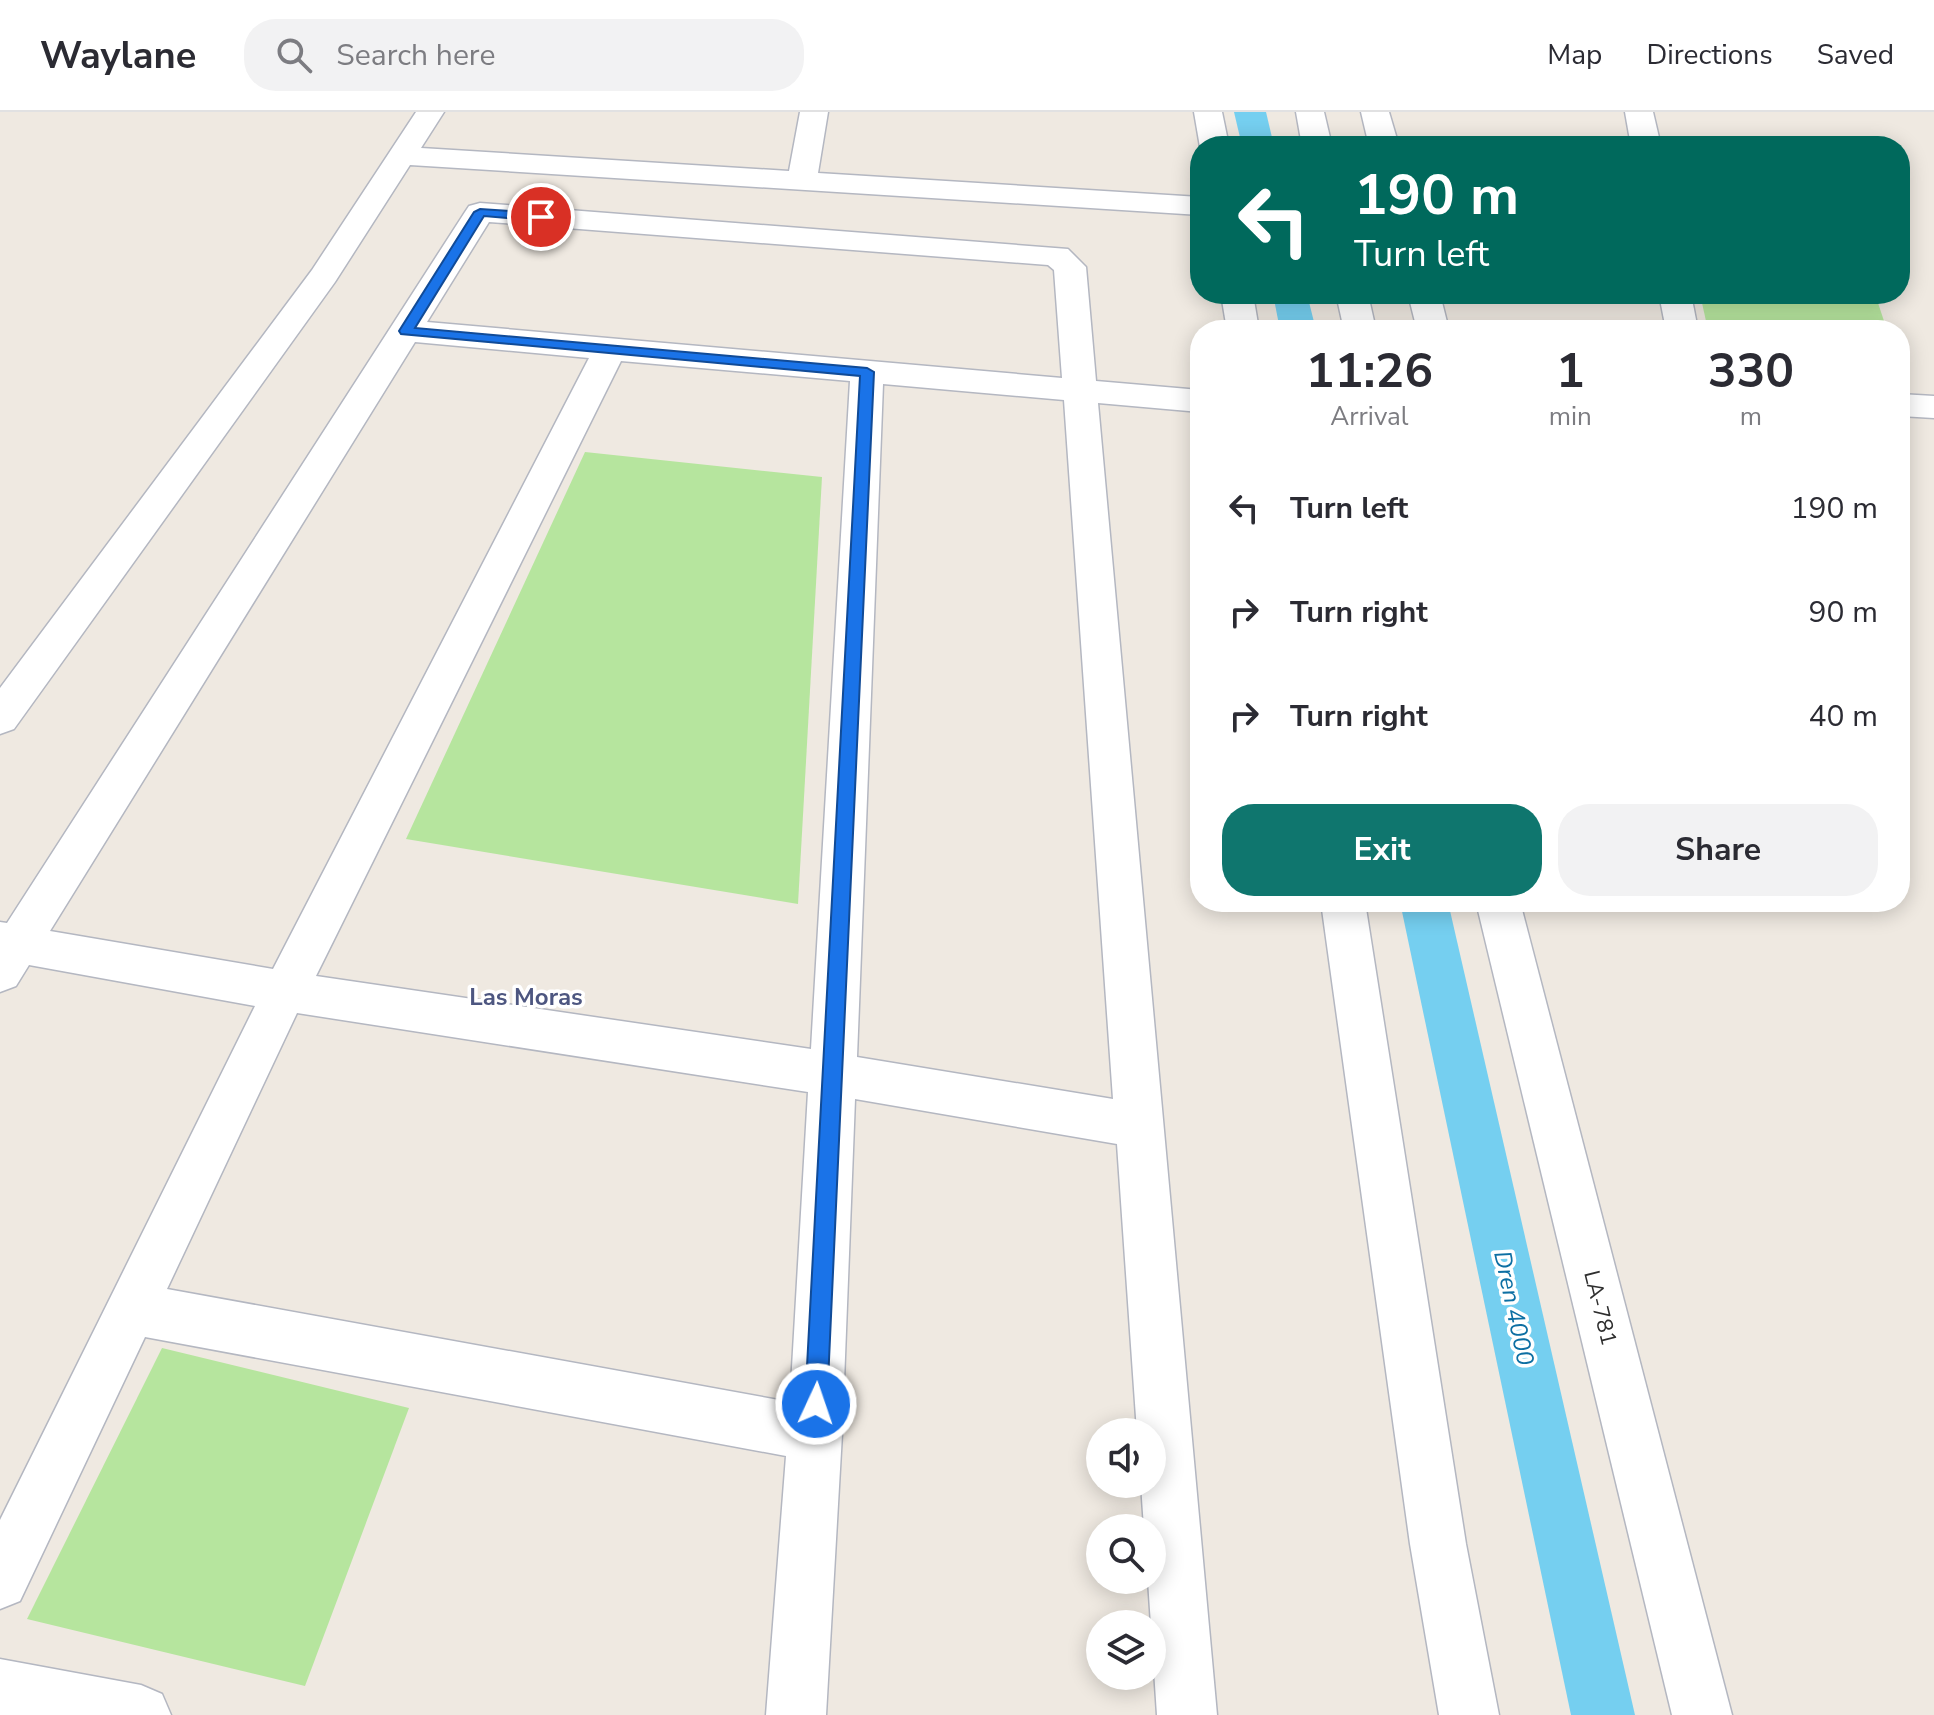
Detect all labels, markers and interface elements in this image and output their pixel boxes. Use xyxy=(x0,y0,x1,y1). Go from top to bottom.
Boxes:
search box xyxy=(244,19,804,91)
text: Waylane xyxy=(40,30,196,81)
icon: search xyxy=(272,33,316,77)
text: Search here xyxy=(336,35,495,76)
text: Map xyxy=(1547,36,1602,74)
text: Directions xyxy=(1646,36,1773,74)
text: Saved xyxy=(1817,36,1894,74)
text: 190 m xyxy=(1354,157,1519,234)
icon: left xyxy=(1222,168,1326,272)
pin xyxy=(507,183,575,251)
icon: arrive xyxy=(519,195,563,239)
text: Turn left xyxy=(1354,230,1489,279)
text: 11:26 xyxy=(1306,338,1433,404)
text: 1 xyxy=(1556,338,1585,404)
text: 330 xyxy=(1708,338,1794,404)
text: Arrival xyxy=(1330,399,1409,434)
text: min xyxy=(1549,399,1592,434)
text: m xyxy=(1740,399,1762,434)
icon: left xyxy=(1222,486,1266,530)
text: Turn left xyxy=(1290,488,1408,529)
text: 190 m xyxy=(1791,488,1878,529)
icon: right xyxy=(1222,590,1266,634)
text: Turn right xyxy=(1290,592,1428,633)
text: 90 m xyxy=(1809,592,1878,633)
icon: right xyxy=(1222,694,1266,738)
text: Turn right xyxy=(1290,696,1428,737)
text: 40 m xyxy=(1809,696,1878,737)
button: Exit xyxy=(1222,804,1542,896)
button: Share xyxy=(1558,804,1878,896)
district label: Las Moras xyxy=(469,981,583,1013)
water label: Dren 4000 xyxy=(1486,1248,1542,1368)
street label: LA-781 xyxy=(1576,1267,1624,1349)
position arrow xyxy=(774,1362,858,1446)
map controls xyxy=(1086,1418,1166,1690)
button: sound xyxy=(1086,1418,1166,1498)
button: search xyxy=(1086,1514,1166,1594)
button: layers xyxy=(1086,1610,1166,1690)

